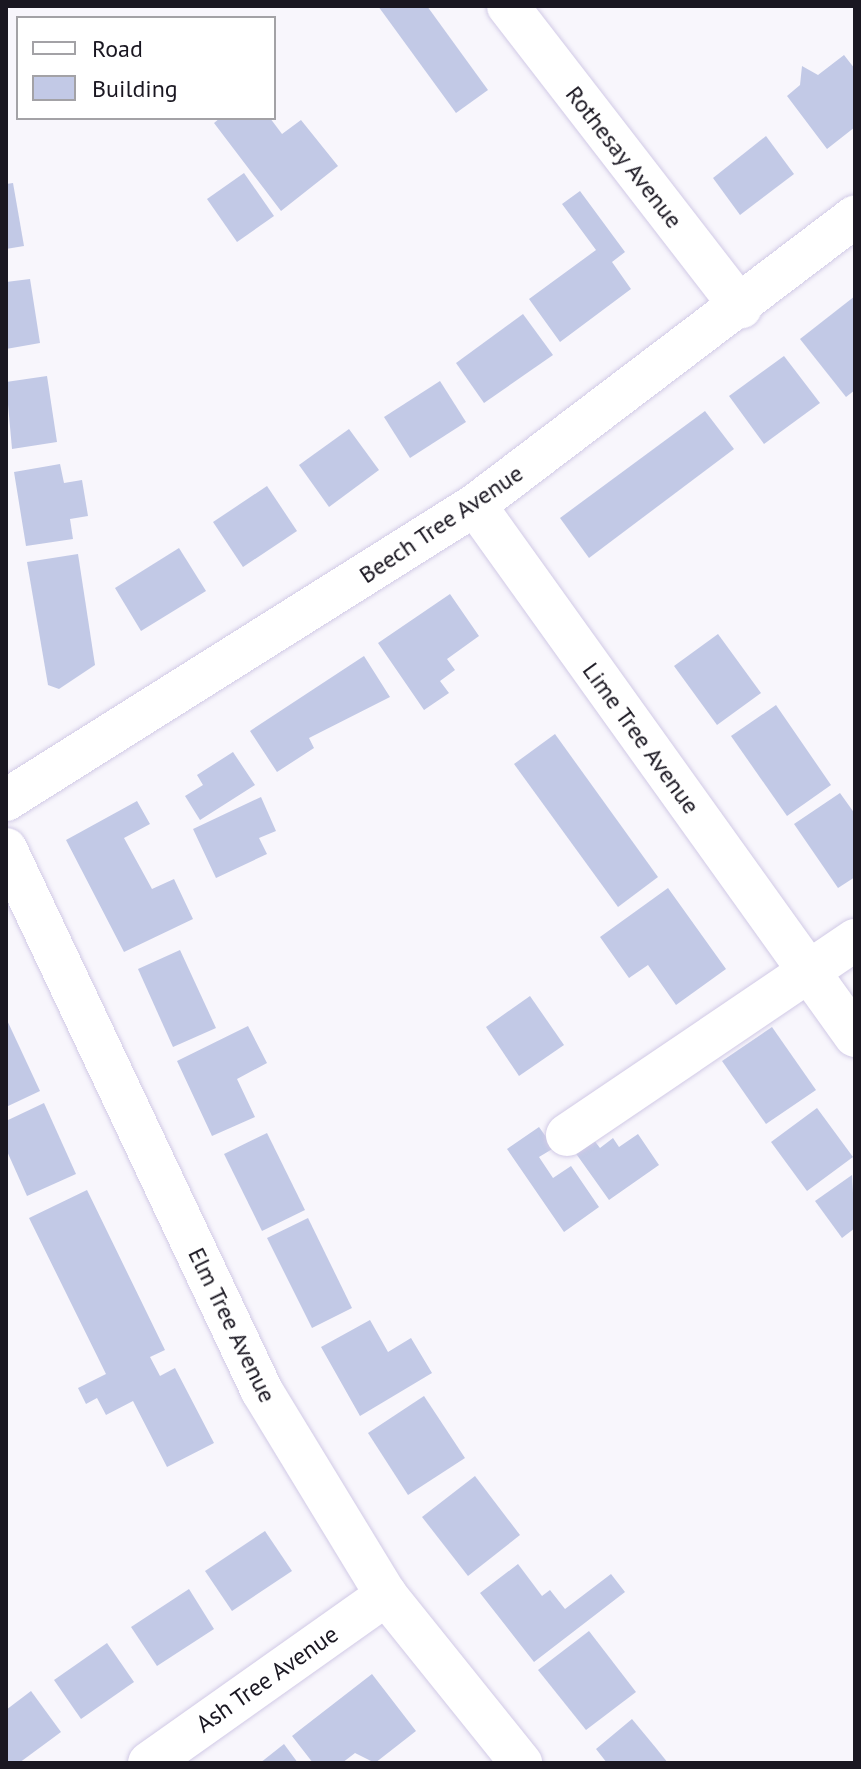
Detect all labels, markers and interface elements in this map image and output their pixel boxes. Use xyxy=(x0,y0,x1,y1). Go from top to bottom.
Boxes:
legend xyxy=(16,16,276,120)
text: Road xyxy=(92,33,143,64)
text: Building xyxy=(92,73,178,104)
street label: Rothesay Avenue xyxy=(559,80,689,234)
street label: Beech Tree Avenue xyxy=(353,458,529,590)
street label: Lime Tree Avenue xyxy=(576,656,706,820)
street label: Elm Tree Avenue xyxy=(182,1242,282,1408)
street label: Ash Tree Avenue xyxy=(190,1619,344,1739)

